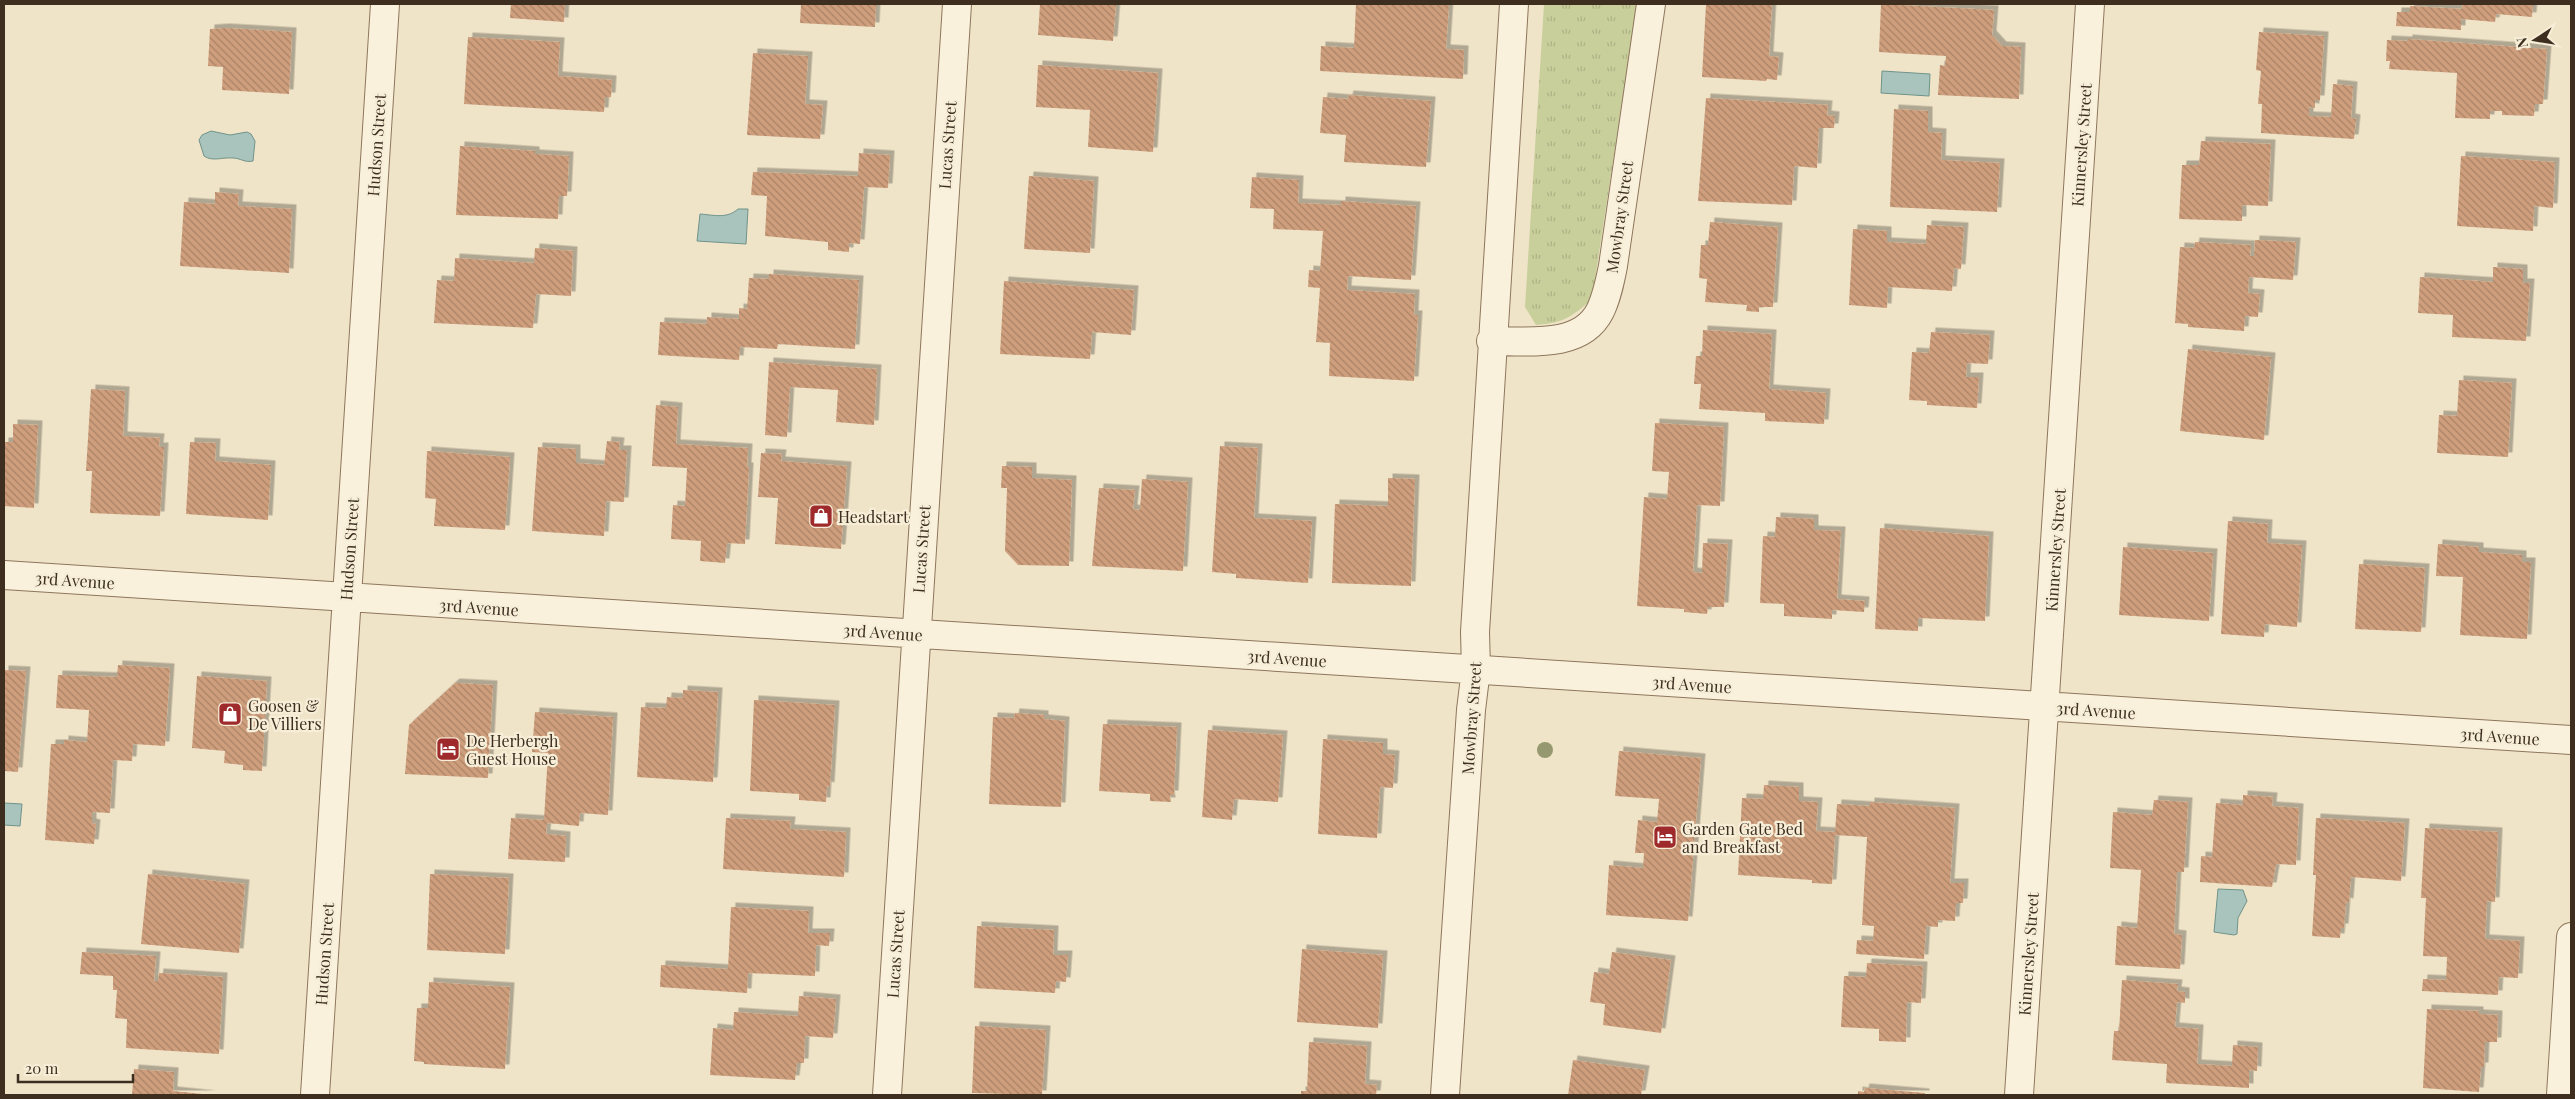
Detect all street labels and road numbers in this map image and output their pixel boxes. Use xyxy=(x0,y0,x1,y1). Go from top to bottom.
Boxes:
street label: Kinnersley Street xyxy=(2066,82,2096,207)
street label: Hudson Street xyxy=(362,93,390,197)
street label: Lucas Street xyxy=(933,100,961,190)
street label: Mowbray Street xyxy=(1601,159,1637,275)
street label: Kinnersley Street xyxy=(2040,487,2070,612)
street label: Hudson Street xyxy=(335,497,363,601)
street label: Lucas Street xyxy=(907,504,935,594)
street label: 3rd Avenue xyxy=(35,567,115,593)
street label: 3rd Avenue xyxy=(439,594,519,620)
street label: 3rd Avenue xyxy=(843,619,923,645)
street label: 3rd Avenue xyxy=(1247,645,1327,671)
street label: Mowbray Street xyxy=(1457,660,1485,775)
street label: 3rd Avenue xyxy=(1652,671,1732,697)
street label: 3rd Avenue xyxy=(2056,697,2136,723)
street label: 3rd Avenue xyxy=(2460,723,2540,749)
street label: Kinnersley Street xyxy=(2013,891,2043,1016)
street label: Hudson Street xyxy=(310,902,338,1006)
street label: Lucas Street xyxy=(881,909,909,999)

